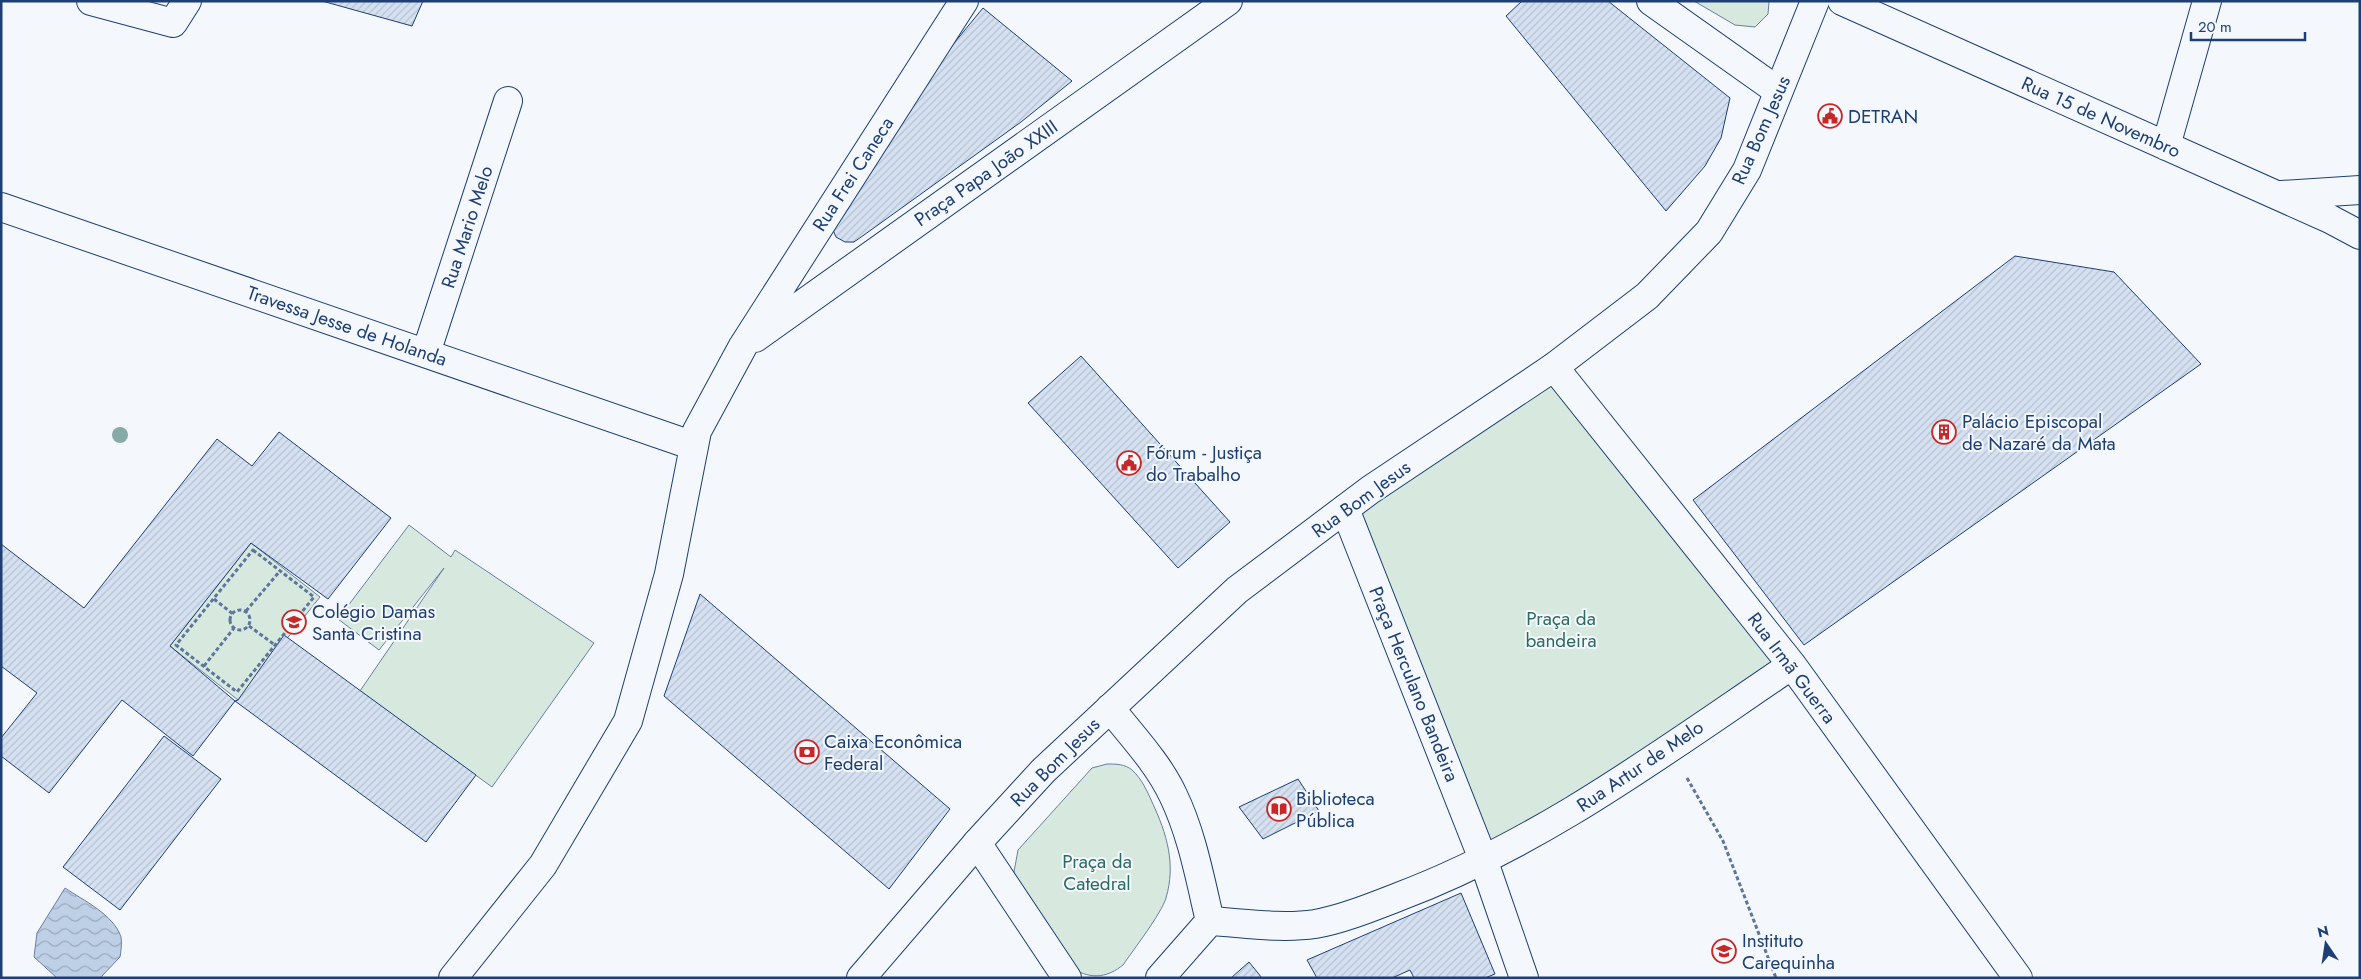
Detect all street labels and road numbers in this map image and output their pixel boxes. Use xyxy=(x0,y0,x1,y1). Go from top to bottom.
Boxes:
street label: Rua 15 de Novembro xyxy=(2017,70,2185,164)
street label: Rua Bom Jesus xyxy=(1725,71,1797,189)
street label: Rua Frei Caneca xyxy=(806,112,900,236)
street label: Praça Papa João XXIII xyxy=(909,113,1063,233)
street label: Rua Mario Melo xyxy=(434,162,500,292)
street label: Travessa Jesse de Holanda xyxy=(243,279,451,373)
street label: Rua Bom Jesus xyxy=(1306,454,1416,544)
street label: Praça Herculano Bandeira xyxy=(1362,582,1466,786)
street label: Rua Irmã Guerra xyxy=(1741,607,1843,729)
street label: Rua Bom Jesus xyxy=(1004,711,1106,813)
street label: Rua Artur de Melo xyxy=(1571,714,1709,818)

